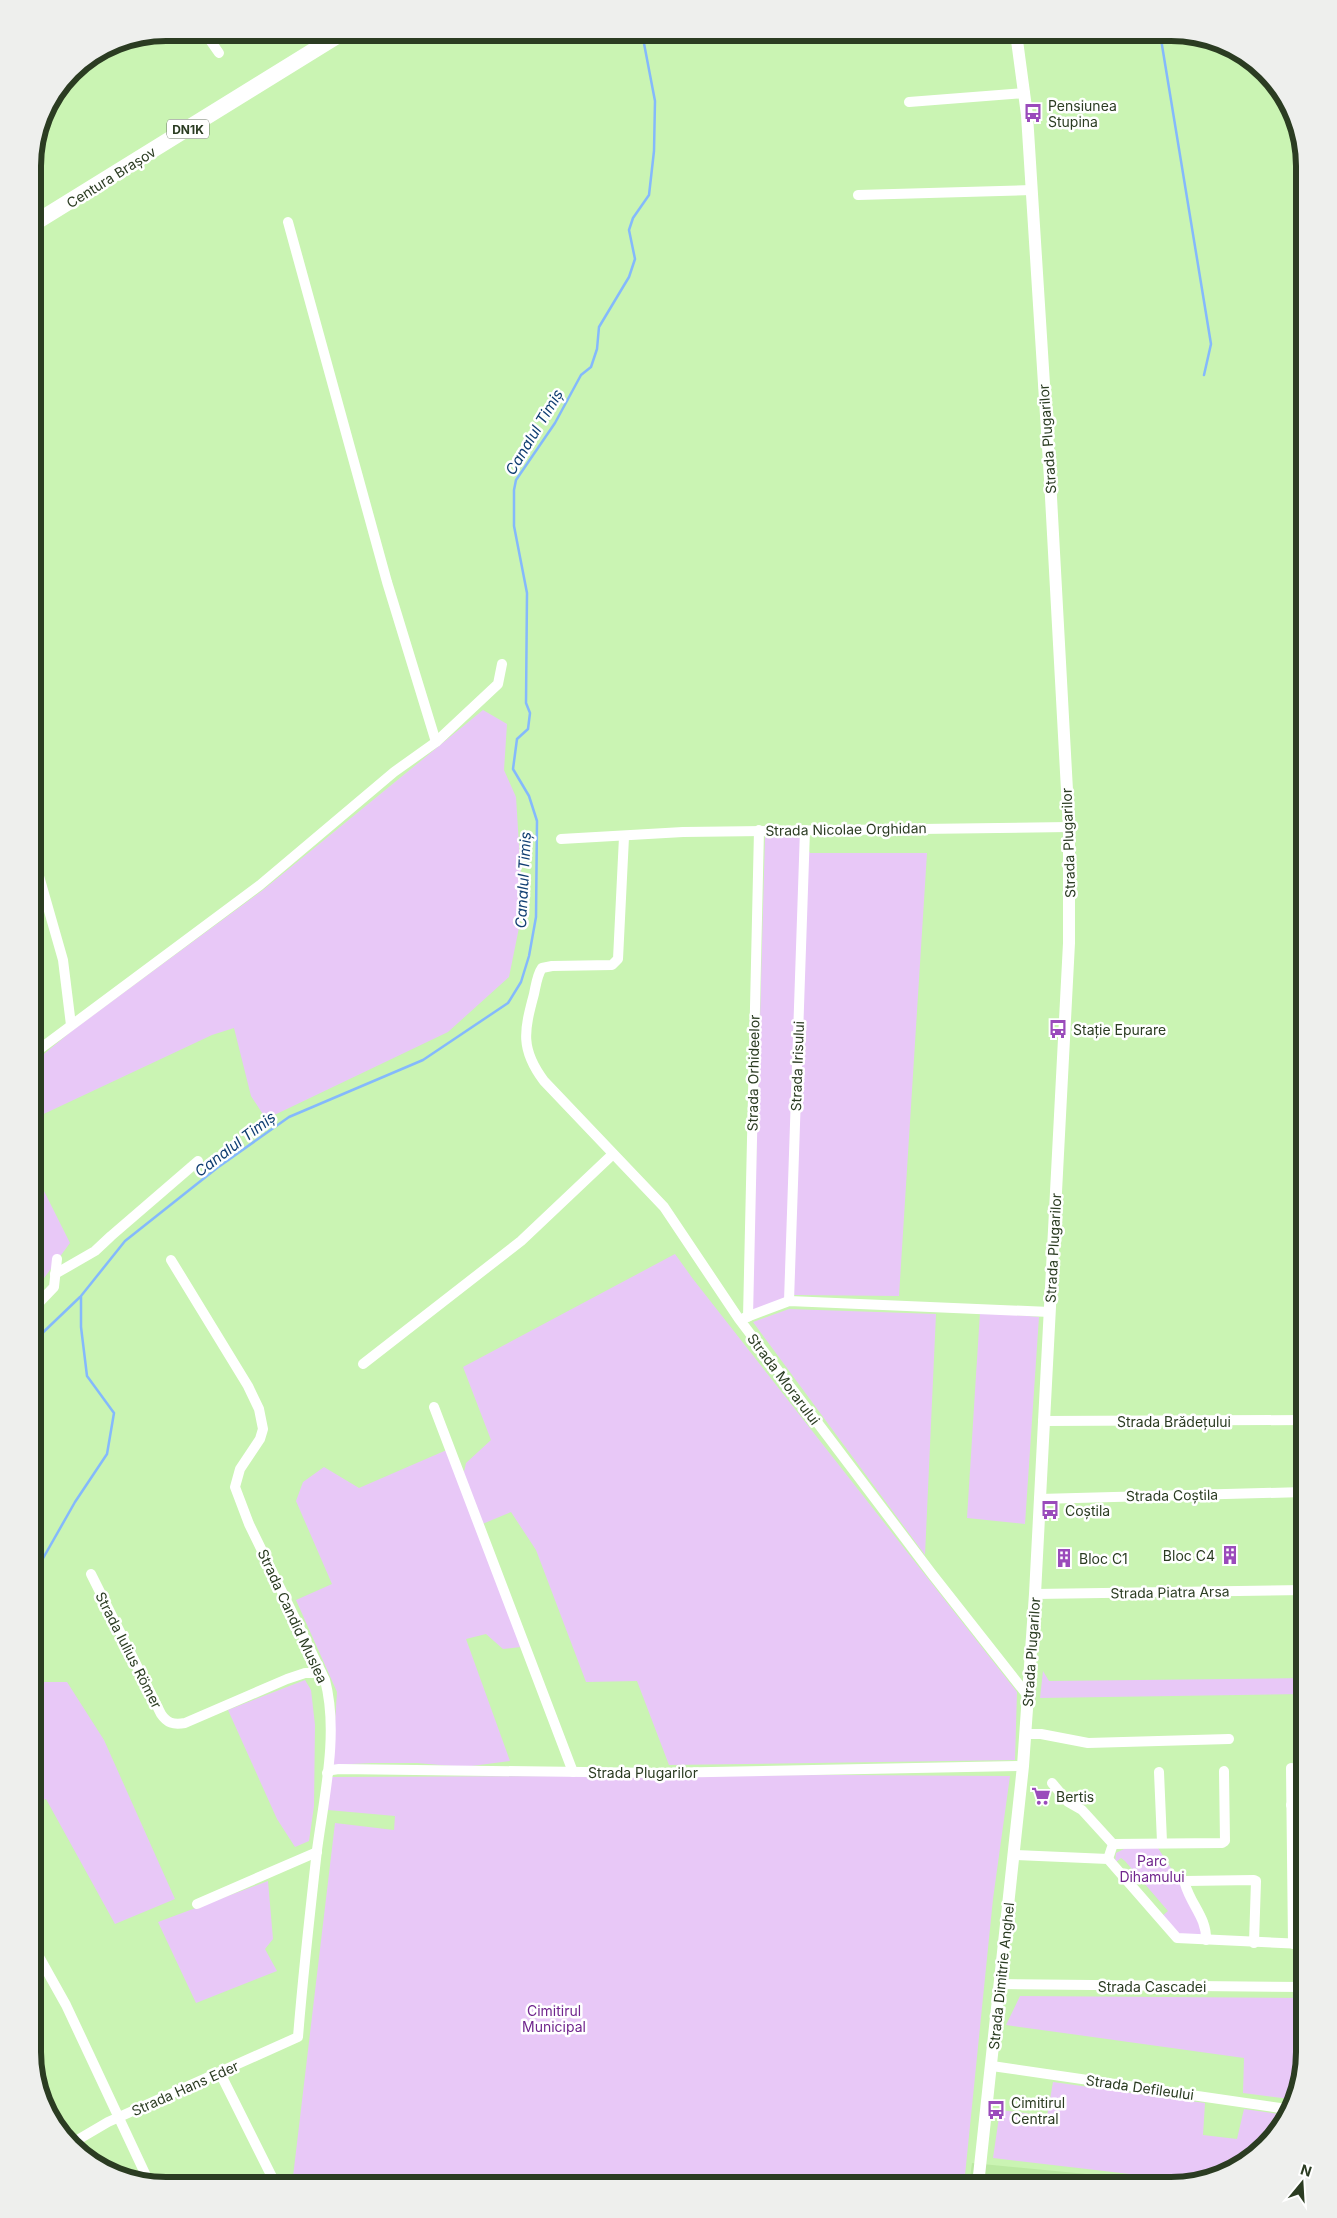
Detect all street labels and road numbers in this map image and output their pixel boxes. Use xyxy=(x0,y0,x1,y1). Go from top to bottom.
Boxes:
road number: DN1K xyxy=(167,120,209,138)
street label: Centura Brașov xyxy=(63,143,160,212)
street label: Strada Plugarilor xyxy=(1035,384,1059,494)
street label: Strada Plugarilor xyxy=(1058,788,1078,898)
street label: Strada Nicolae Orghidan xyxy=(765,819,927,839)
street label: Strada Orhideelor xyxy=(743,1014,763,1132)
street label: Strada Irisului xyxy=(787,1021,807,1111)
street label: Strada Plugarilor xyxy=(1042,1193,1064,1303)
street label: Strada Morarului xyxy=(744,1330,824,1428)
street label: Strada Brădețului xyxy=(1117,1413,1231,1431)
street label: Strada Coștila xyxy=(1126,1486,1218,1505)
street label: Strada Candid Muslea xyxy=(254,1546,332,1686)
street label: Strada Piatra Arsa xyxy=(1110,1582,1230,1602)
street label: Strada Iulius Römer xyxy=(92,1589,166,1711)
street label: Strada Plugarilor xyxy=(1019,1597,1043,1707)
street label: Strada Plugarilor xyxy=(588,1764,698,1781)
street label: Strada Dimitrie Anghel xyxy=(985,1901,1017,2051)
street label: Strada Cascadei xyxy=(1098,1978,1206,1995)
street label: Strada Hans Eder xyxy=(129,2057,241,2119)
street label: Strada Defileului xyxy=(1085,2071,1195,2103)

